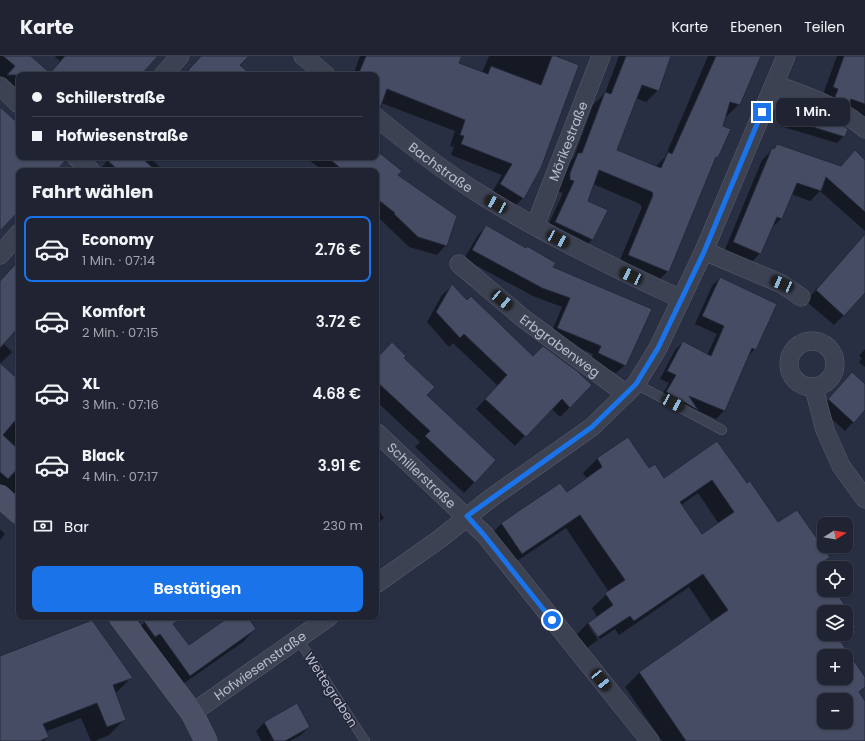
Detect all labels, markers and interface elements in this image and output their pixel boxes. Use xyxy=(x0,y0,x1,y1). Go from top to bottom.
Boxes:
text: Karte xyxy=(20,14,74,41)
text: Karte xyxy=(671,17,708,37)
text: Ebenen xyxy=(730,17,782,37)
text: Teilen xyxy=(804,17,845,37)
text: Schillerstraße xyxy=(56,87,165,108)
street label: Mörikestraße xyxy=(544,98,592,184)
callout: 1 Min. xyxy=(776,98,850,126)
text: 1 Min. xyxy=(795,102,831,121)
route end xyxy=(753,103,771,121)
text: Hofwiesenstraße xyxy=(56,125,188,146)
street label: Bachstraße xyxy=(405,137,477,197)
text: Fahrt wählen xyxy=(32,179,154,204)
car xyxy=(483,193,509,215)
car xyxy=(545,228,571,250)
text: Economy xyxy=(82,229,154,250)
icon: car xyxy=(34,231,70,267)
text: 2.76 € xyxy=(315,239,361,260)
text: 1 Min. · 07:14 xyxy=(82,251,155,270)
car xyxy=(618,265,644,287)
car xyxy=(769,274,795,294)
car xyxy=(489,288,515,312)
text: Komfort xyxy=(82,301,145,322)
icon: car xyxy=(34,303,70,339)
street label: Erbgrabenweg xyxy=(516,310,604,382)
text: 3.72 € xyxy=(316,311,361,332)
text: 2 Min. · 07:15 xyxy=(82,323,158,342)
text: XL xyxy=(82,373,100,394)
icon: car xyxy=(34,375,70,411)
text: 4.68 € xyxy=(312,383,361,404)
car xyxy=(660,392,686,414)
text: 3 Min. · 07:16 xyxy=(82,395,159,414)
street label: Schillerstraße xyxy=(383,438,460,513)
text: Black xyxy=(82,445,125,466)
icon: car xyxy=(34,447,70,483)
text: 3.91 € xyxy=(318,455,361,476)
text: 4 Min. · 07:17 xyxy=(82,467,158,486)
icon: cash xyxy=(32,515,54,537)
text: Bar xyxy=(64,516,89,537)
text: 230 m xyxy=(323,516,363,535)
north arrow xyxy=(817,517,853,553)
map controls xyxy=(817,517,853,729)
button: locate xyxy=(817,561,853,597)
button: Bestätigen xyxy=(32,566,363,612)
button: layers xyxy=(817,605,853,641)
route start xyxy=(543,611,561,629)
street label: Hofwiesenstraße xyxy=(210,626,310,704)
street label: Wettegraben xyxy=(300,649,362,731)
button: + xyxy=(817,649,853,685)
car xyxy=(589,667,613,693)
button: − xyxy=(817,693,853,729)

